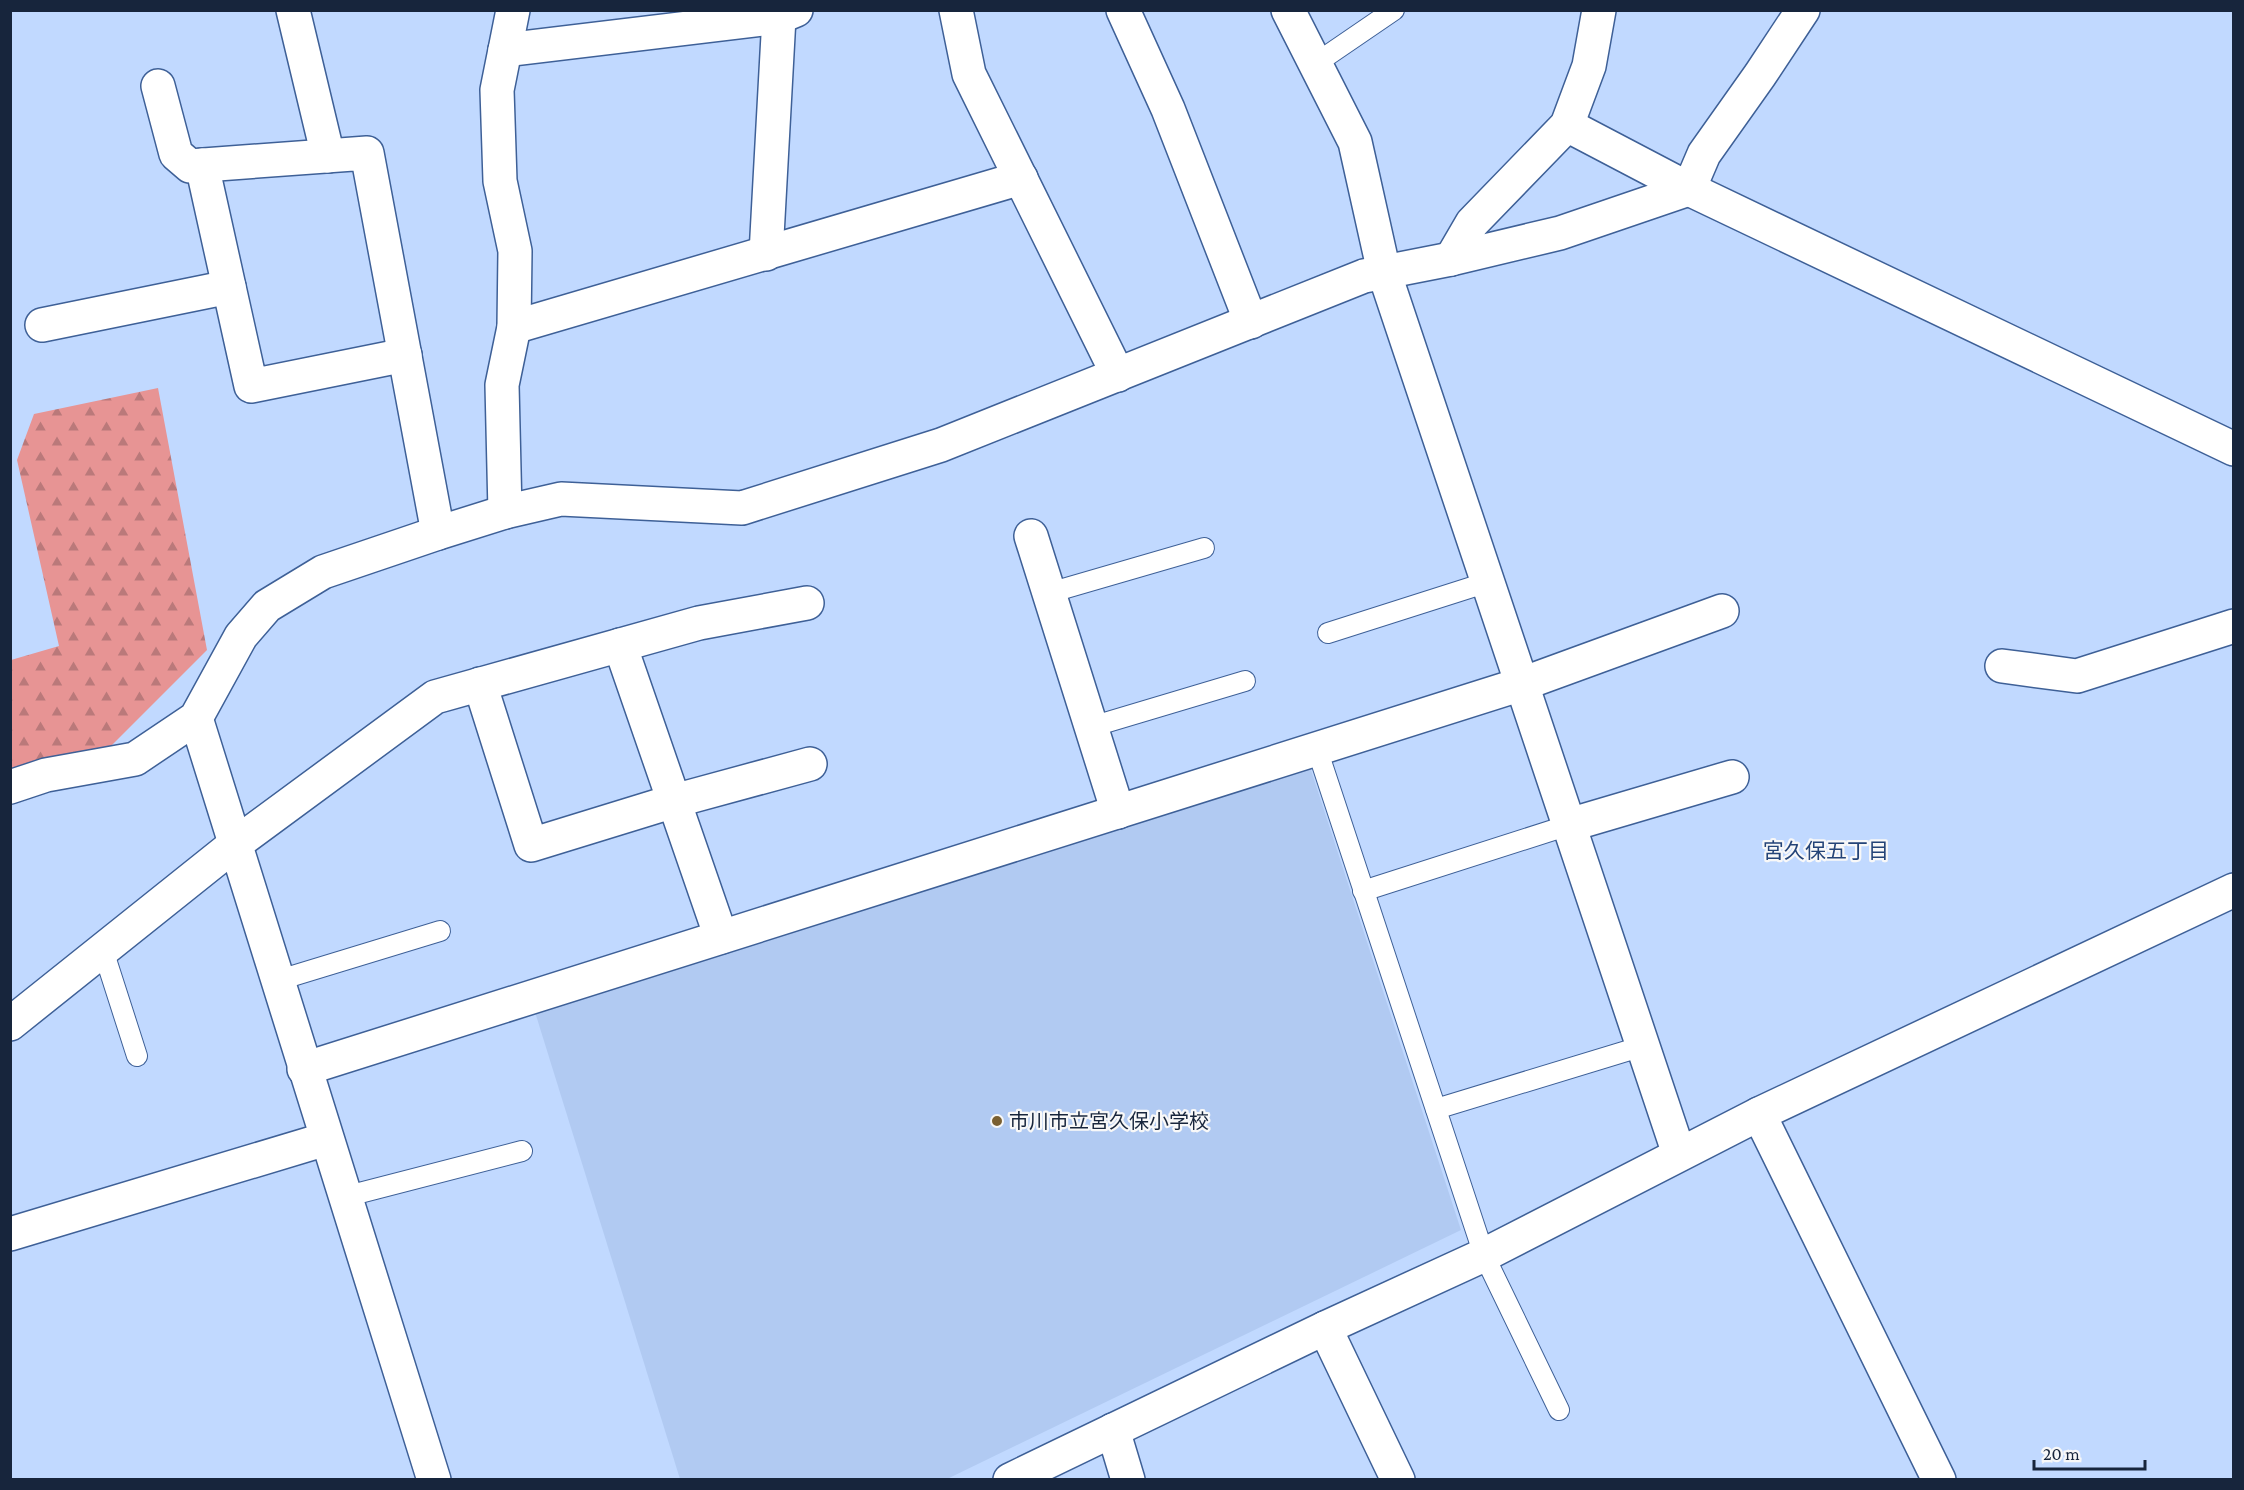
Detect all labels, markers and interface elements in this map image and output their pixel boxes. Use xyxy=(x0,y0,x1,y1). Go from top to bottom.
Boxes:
district label: 宮久保五丁目 xyxy=(1763,839,1889,863)
place label: 市川市立宮久保小学校 xyxy=(1009,1110,1209,1132)
marker: 市川市立宮久保小学校 xyxy=(990,1114,1004,1128)
scale bar xyxy=(2034,1433,2145,1471)
text: 20 m xyxy=(2043,1444,2080,1464)

